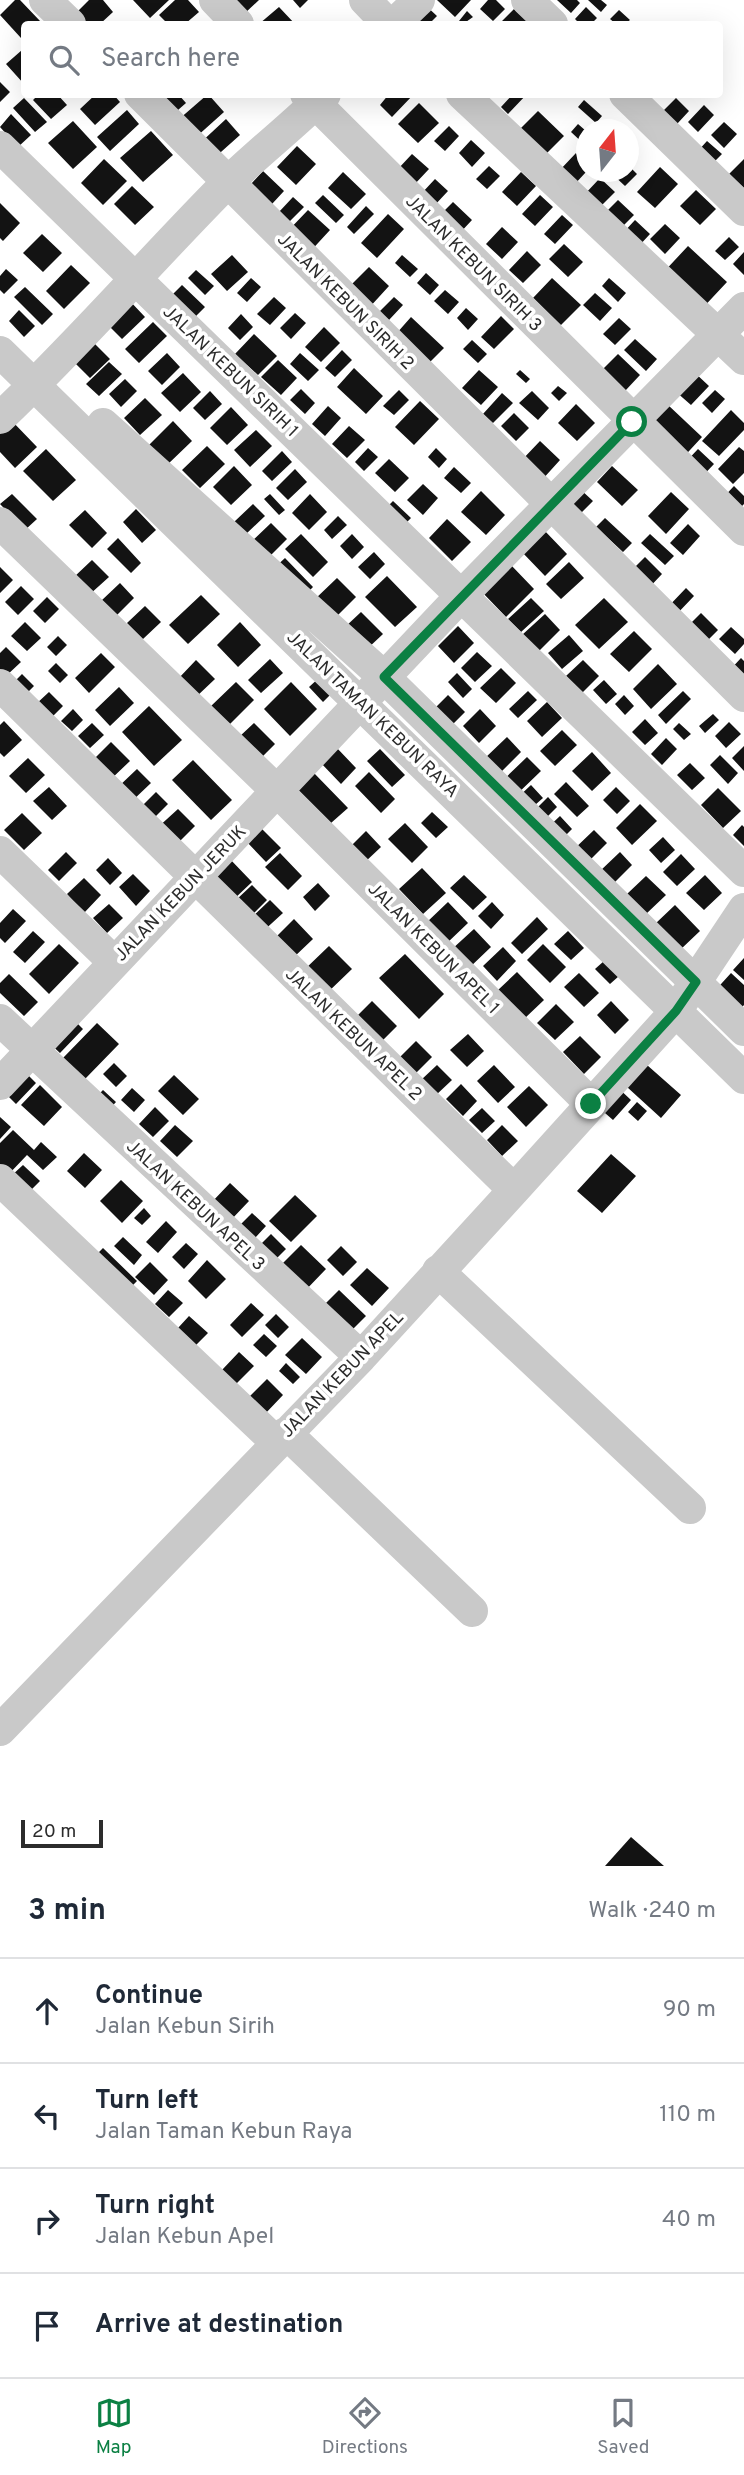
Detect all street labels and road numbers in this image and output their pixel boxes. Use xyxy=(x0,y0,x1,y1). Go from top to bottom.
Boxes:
street label: JALAN KEBUN SIRIH 3 xyxy=(400,191,546,337)
street label: JALAN KEBUN SIRIH 2 xyxy=(272,229,418,375)
street label: JALAN KEBUN SIRIH 1 xyxy=(157,301,303,443)
street label: JALAN TAMAN KEBUN RAYA xyxy=(281,627,463,803)
street label: JALAN KEBUN JERUK xyxy=(110,821,252,967)
street label: JALAN KEBUN APEL 1 xyxy=(362,878,504,1020)
street label: JALAN KEBUN APEL 2 xyxy=(280,964,426,1107)
street label: JALAN KEBUN APEL 3 xyxy=(121,1136,269,1276)
street label: JALAN KEBUN APEL xyxy=(277,1307,409,1443)

